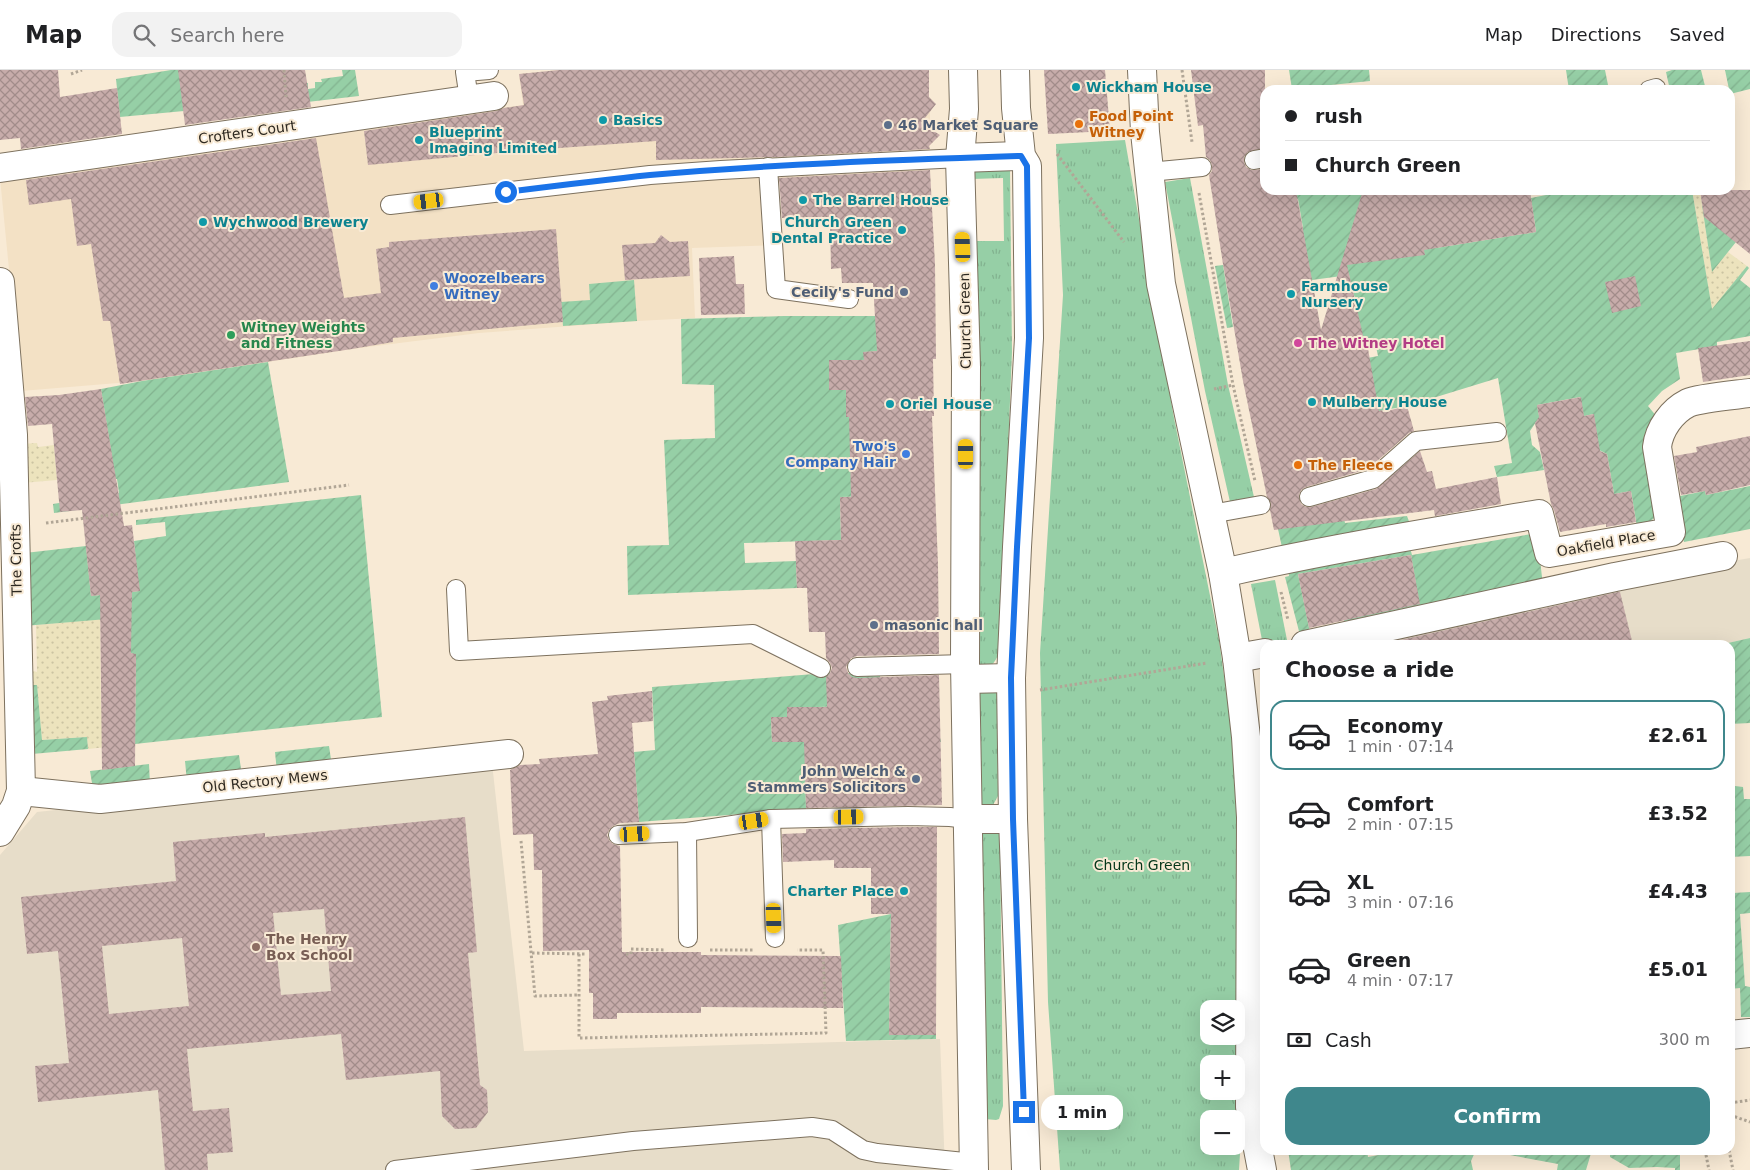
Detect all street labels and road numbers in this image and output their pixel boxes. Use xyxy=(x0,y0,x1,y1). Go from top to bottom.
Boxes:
street label: Crofters Court xyxy=(197,117,297,147)
street label: Church Green xyxy=(956,273,974,369)
street label: The Crofts xyxy=(7,524,25,597)
street label: Oakfield Place xyxy=(1556,526,1656,560)
street label: Old Rectory Mews xyxy=(202,766,328,796)

